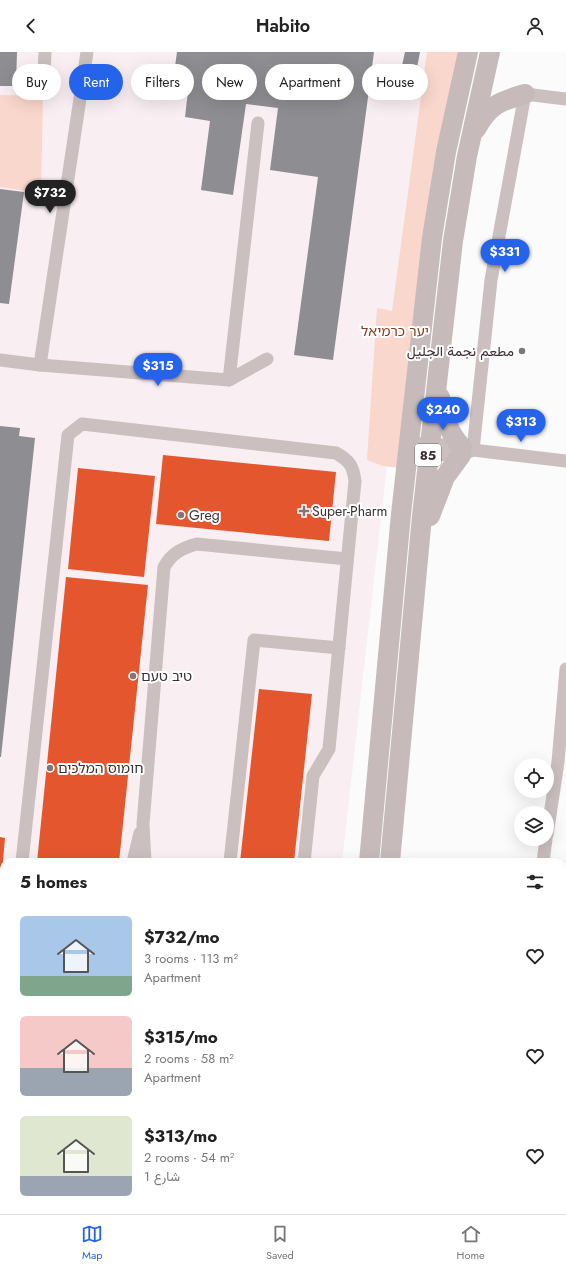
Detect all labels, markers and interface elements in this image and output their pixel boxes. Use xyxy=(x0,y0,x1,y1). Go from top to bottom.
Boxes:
text: Habito xyxy=(256,13,310,39)
icon: back xyxy=(20,15,42,37)
icon: person xyxy=(524,15,546,37)
chip: Buy xyxy=(12,64,61,100)
chip: Rent xyxy=(69,64,123,100)
chip: Filters xyxy=(131,64,194,100)
chip: New xyxy=(202,64,257,100)
chip: Apartment xyxy=(265,64,354,100)
chip: House xyxy=(362,64,428,100)
pin: $732 xyxy=(26,180,74,214)
text: $732 xyxy=(34,183,66,202)
pin: $331 xyxy=(481,239,529,273)
text: $331 xyxy=(490,242,520,261)
park label: יער כרמיאל xyxy=(361,321,429,341)
place label: مطعم نجمة الجليل xyxy=(407,341,514,361)
marker: مطعم نجمة الجليل xyxy=(517,346,527,356)
pin: $315 xyxy=(134,353,182,387)
text: $315 xyxy=(142,356,174,375)
pin: $240 xyxy=(419,397,467,431)
text: $240 xyxy=(426,400,460,419)
pin: $313 xyxy=(497,409,545,443)
text: $313 xyxy=(506,412,536,431)
road number: 85 xyxy=(415,444,441,466)
place label: Super-Pharm xyxy=(312,501,387,521)
place label: Greg xyxy=(189,505,220,525)
marker: Super-Pharm xyxy=(299,506,309,516)
marker: Greg xyxy=(176,510,186,520)
place label: טיב טעם xyxy=(141,666,192,686)
marker: טיב טעם xyxy=(128,671,138,681)
place label: חומוס המלכים xyxy=(58,758,144,778)
map controls xyxy=(514,758,554,846)
button: locate xyxy=(514,758,554,798)
marker: חומוס המלכים xyxy=(45,763,55,773)
button: layers xyxy=(514,806,554,846)
text: 5 homes xyxy=(20,870,87,894)
icon: filters xyxy=(524,871,546,893)
text: $732/mo xyxy=(144,925,220,949)
icon: home xyxy=(52,932,100,980)
icon: heart xyxy=(524,945,546,967)
text: 3 rooms · 113 m² xyxy=(144,949,238,968)
text: Apartment xyxy=(144,968,201,987)
text: $315/mo xyxy=(144,1025,218,1049)
icon: home xyxy=(52,1032,100,1080)
icon: heart xyxy=(524,1045,546,1067)
text: 2 rooms · 58 m² xyxy=(144,1049,234,1068)
text: Apartment xyxy=(144,1068,201,1087)
text: $313/mo xyxy=(144,1124,217,1148)
icon: home xyxy=(52,1132,100,1180)
icon: heart xyxy=(524,1145,546,1167)
text: 2 rooms · 54 m² xyxy=(144,1148,234,1167)
text: شارع 1 xyxy=(144,1167,180,1186)
tab: Map xyxy=(81,1223,103,1263)
tab: Saved xyxy=(266,1223,294,1263)
tab: Home xyxy=(457,1223,485,1263)

